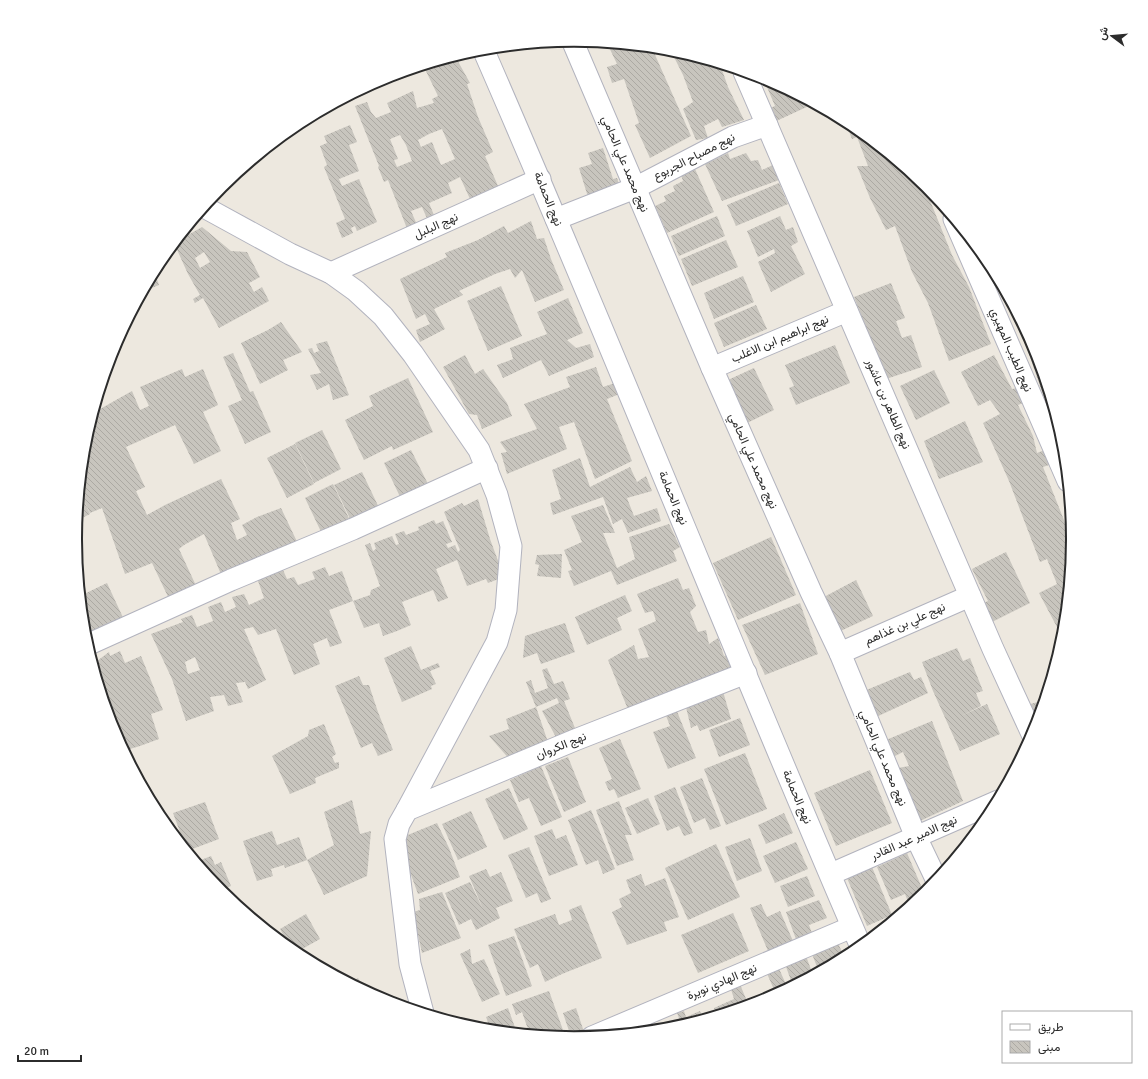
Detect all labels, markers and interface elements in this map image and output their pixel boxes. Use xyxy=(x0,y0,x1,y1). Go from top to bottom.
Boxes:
north arrow xyxy=(1092,16,1132,56)
text: ش xyxy=(1095,25,1111,42)
street label: نهج محمد علي الحامي xyxy=(596,114,652,215)
street label: نهج مصباح الجربوع xyxy=(650,130,738,185)
street label: نهج الحمامة xyxy=(529,170,566,229)
street label: نهج البلبل xyxy=(412,210,461,243)
street label: نهج الطيب المهيري xyxy=(985,306,1035,395)
street label: نهج ابراهيم ابن الاغلب xyxy=(729,312,831,367)
street label: نهج الطاهر بن عاشور xyxy=(861,356,914,452)
street label: نهج محمد علي الحامي xyxy=(723,411,781,512)
street label: نهج الحمامة xyxy=(654,469,691,528)
street label: نهج علي بن غذاهم xyxy=(862,599,949,650)
street label: نهج محمد علي الحامي xyxy=(854,708,910,809)
street label: نهج الكروان xyxy=(533,729,589,764)
street label: نهج الحمامة xyxy=(778,768,815,827)
street label: نهج الامير عبد القادر xyxy=(868,812,960,865)
street label: نهج الهادي نويرة xyxy=(685,961,760,1005)
legend xyxy=(1002,1011,1132,1063)
text: طريق xyxy=(1038,1020,1064,1035)
scale bar xyxy=(18,1037,81,1063)
text: مبنى xyxy=(1038,1040,1060,1055)
text: 20 m xyxy=(24,1044,49,1059)

